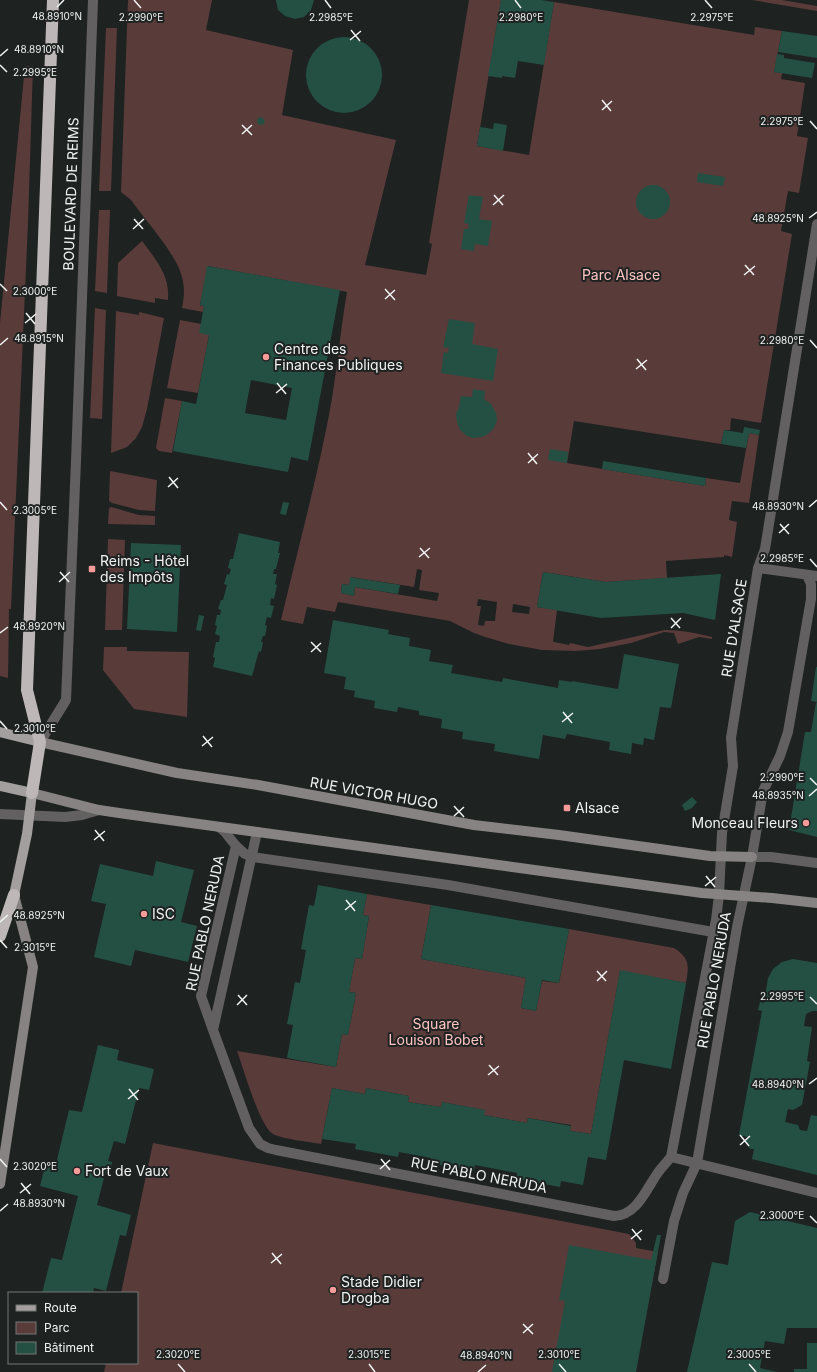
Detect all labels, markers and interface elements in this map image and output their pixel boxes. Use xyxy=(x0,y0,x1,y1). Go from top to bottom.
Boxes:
text: 48.8910°N xyxy=(32,10,82,22)
text: 2.2990°E xyxy=(119,11,163,23)
text: 2.2985°E xyxy=(309,11,353,23)
text: 2.2980°E xyxy=(499,11,543,23)
text: 2.2975°E xyxy=(690,11,734,23)
text: 48.8910°N xyxy=(14,43,64,55)
text: 2.2995°E xyxy=(13,66,57,78)
text: 2.2975°E xyxy=(760,115,804,127)
street label: BOULEVARD DE REIMS xyxy=(59,117,82,271)
text: 48.8925°N xyxy=(752,212,804,224)
park label: Parc Alsace xyxy=(582,266,660,283)
text: 2.3000°E xyxy=(13,285,57,297)
text: 48.8915°N xyxy=(14,332,64,344)
text: 2.2980°E xyxy=(760,334,804,346)
place label: Centre des Finances Publiques xyxy=(274,340,403,373)
marker: Centre des Finances Publiques xyxy=(261,352,271,362)
text: 48.8930°N xyxy=(752,500,804,512)
text: 2.3005°E xyxy=(13,504,57,516)
place label: Reims - Hôtel des Impôts xyxy=(100,552,189,585)
text: 2.2985°E xyxy=(760,552,804,564)
marker: Reims - Hôtel des Impôts xyxy=(87,564,97,574)
street label: RUE D'ALSACE xyxy=(717,578,750,678)
text: 48.8920°N xyxy=(13,620,65,632)
text: 2.3010°E xyxy=(14,722,56,734)
text: 2.2990°E xyxy=(760,771,804,783)
street label: RUE VICTOR HUGO xyxy=(309,773,439,812)
text: 48.8935°N xyxy=(752,789,804,801)
place label: Alsace xyxy=(575,799,619,816)
marker: Alsace xyxy=(562,803,572,813)
place label: Monceau Fleurs xyxy=(692,814,798,831)
marker: Monceau Fleurs xyxy=(801,818,811,828)
street label: RUE PABLO NERUDA xyxy=(182,853,227,992)
place label: ISC xyxy=(152,905,175,922)
text: 48.8925°N xyxy=(13,909,65,921)
marker: ISC xyxy=(139,909,149,919)
street label: RUE PABLO NERUDA xyxy=(693,910,734,1050)
text: 2.3015°E xyxy=(14,941,56,953)
text: 2.2995°E xyxy=(760,990,804,1002)
park label: Square Louison Bobet xyxy=(389,1015,484,1048)
text: 48.8940°N xyxy=(752,1078,804,1090)
street label: RUE PABLO NERUDA xyxy=(410,1153,549,1196)
text: 2.3020°E xyxy=(13,1160,57,1172)
place label: Fort de Vaux xyxy=(85,1162,169,1179)
marker: Fort de Vaux xyxy=(72,1166,82,1176)
text: 48.8930°N xyxy=(13,1197,65,1209)
text: 2.3000°E xyxy=(760,1209,804,1221)
place label: Stade Didier Drogba xyxy=(341,1273,422,1306)
marker: Stade Didier Drogba xyxy=(328,1285,338,1295)
legend xyxy=(8,1292,138,1364)
text: Route xyxy=(44,1300,77,1315)
text: Parc xyxy=(44,1320,70,1335)
text: Bâtiment xyxy=(44,1340,94,1355)
text: 2.3020°E xyxy=(156,1348,200,1360)
text: 2.3015°E xyxy=(348,1348,390,1360)
text: 2.3010°E xyxy=(538,1348,580,1360)
text: 2.3005°E xyxy=(727,1348,771,1360)
text: 48.8940°N xyxy=(460,1349,512,1361)

